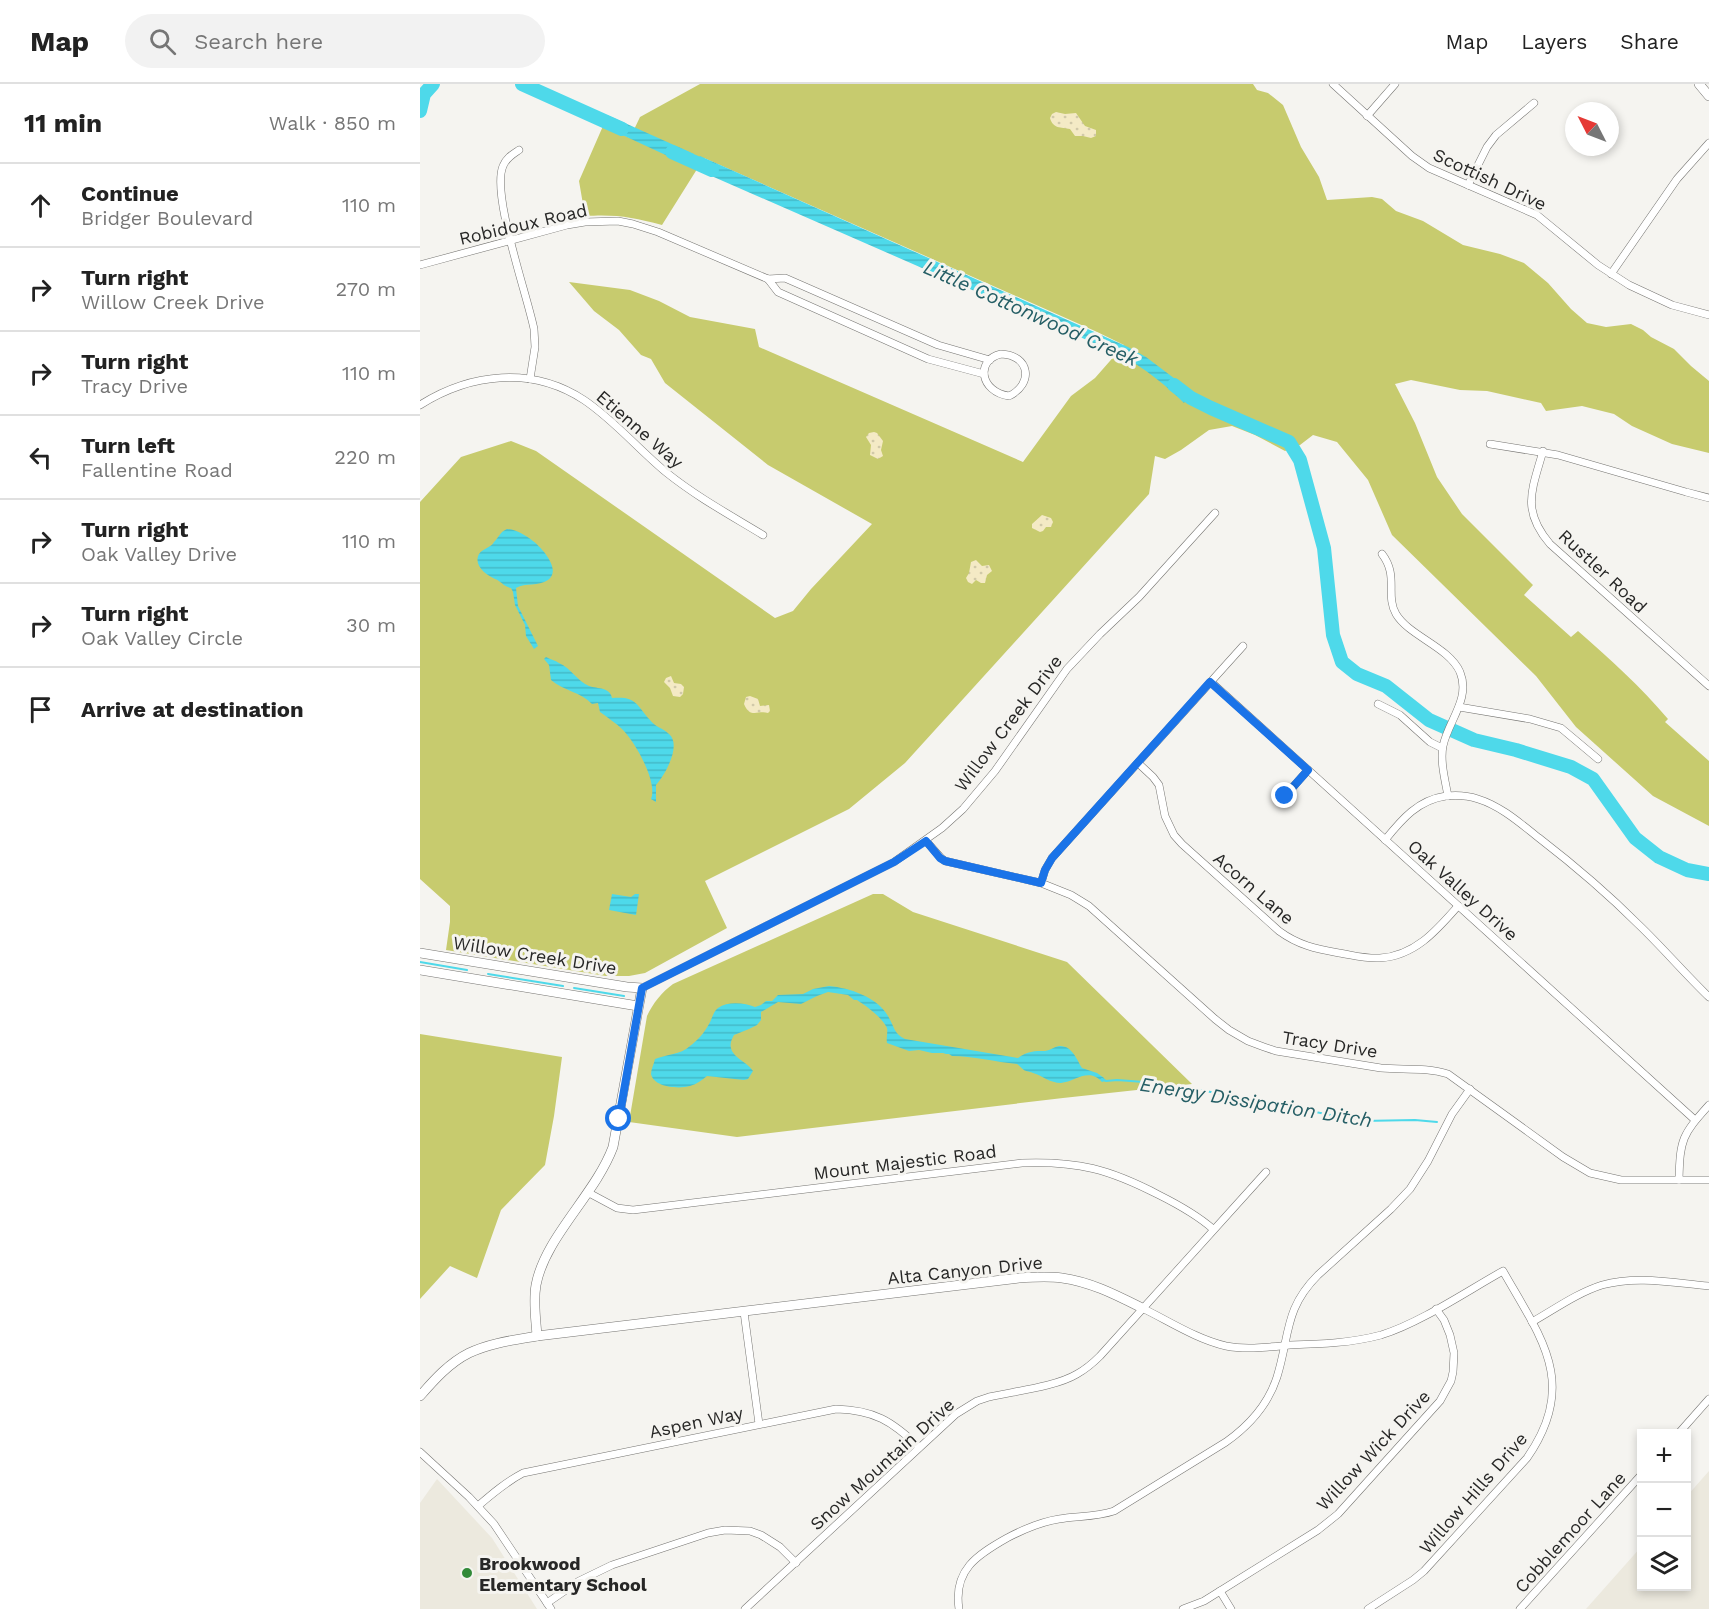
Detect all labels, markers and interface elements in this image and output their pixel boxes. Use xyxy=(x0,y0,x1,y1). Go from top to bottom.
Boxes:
search box xyxy=(125,14,545,68)
text: Map xyxy=(30,25,89,58)
icon: search xyxy=(146,25,179,58)
text: Search here xyxy=(194,29,323,54)
text: Map xyxy=(1445,29,1488,54)
text: Layers xyxy=(1521,29,1587,54)
text: Share xyxy=(1620,29,1679,54)
north arrow xyxy=(1565,102,1619,156)
text: 11 min xyxy=(24,108,102,138)
text: Walk · 850 m xyxy=(269,111,396,135)
street label: Scottish Drive xyxy=(1430,144,1550,214)
text: Continue xyxy=(81,181,179,206)
icon: ahead xyxy=(24,189,57,222)
text: 110 m xyxy=(342,193,396,217)
street label: Robidoux Road xyxy=(457,199,589,249)
text: Bridger Boulevard xyxy=(81,206,253,230)
water label: Little Cottonwood Creek xyxy=(920,255,1143,372)
text: Turn right xyxy=(81,265,188,290)
icon: right xyxy=(24,273,57,306)
text: 270 m xyxy=(336,277,396,301)
text: Willow Creek Drive xyxy=(81,290,265,314)
text: Turn right xyxy=(81,349,188,374)
icon: right xyxy=(24,357,57,390)
text: 110 m xyxy=(342,361,396,385)
text: Tracy Drive xyxy=(81,374,188,398)
street label: Etienne Way xyxy=(592,386,688,473)
text: Turn left xyxy=(81,433,175,458)
icon: left xyxy=(24,441,57,474)
text: 220 m xyxy=(334,445,396,469)
text: Fallentine Road xyxy=(81,458,233,482)
text: Turn right xyxy=(81,517,188,542)
icon: right xyxy=(24,525,57,558)
street label: Rustler Road xyxy=(1555,525,1651,617)
text: 110 m xyxy=(342,529,396,553)
text: Oak Valley Drive xyxy=(81,542,237,566)
text: Turn right xyxy=(81,601,188,626)
icon: right xyxy=(24,609,57,642)
text: 30 m xyxy=(346,613,396,637)
text: Oak Valley Circle xyxy=(81,626,243,650)
street label: Willow Creek Drive xyxy=(950,651,1066,795)
icon: arrive xyxy=(24,693,57,726)
text: Arrive at destination xyxy=(81,697,304,722)
route end xyxy=(1271,782,1297,808)
street label: Oak Valley Drive xyxy=(1404,835,1522,945)
street label: Acorn Lane xyxy=(1209,847,1299,929)
street label: Willow Creek Drive xyxy=(452,932,618,978)
street label: Tracy Drive xyxy=(1281,1026,1379,1062)
water label: Energy Dissipation Ditch xyxy=(1138,1072,1374,1132)
route start xyxy=(605,1105,631,1131)
street label: Mount Majestic Road xyxy=(812,1140,998,1184)
street label: Alta Canyon Drive xyxy=(886,1251,1044,1289)
street label: Willow Wick Drive xyxy=(1312,1385,1434,1515)
street label: Snow Mountain Drive xyxy=(806,1394,958,1534)
street label: Aspen Way xyxy=(647,1402,746,1442)
street label: Willow Hills Drive xyxy=(1415,1428,1531,1558)
map controls xyxy=(1637,1429,1691,1591)
button: + xyxy=(1637,1429,1691,1483)
street label: Cobblemoor Lane xyxy=(1510,1467,1630,1597)
button: − xyxy=(1637,1483,1691,1537)
button: layers xyxy=(1637,1537,1691,1591)
place label: Brookwood Elementary School xyxy=(479,1553,647,1595)
marker: Brookwood Elementary School xyxy=(460,1566,474,1580)

